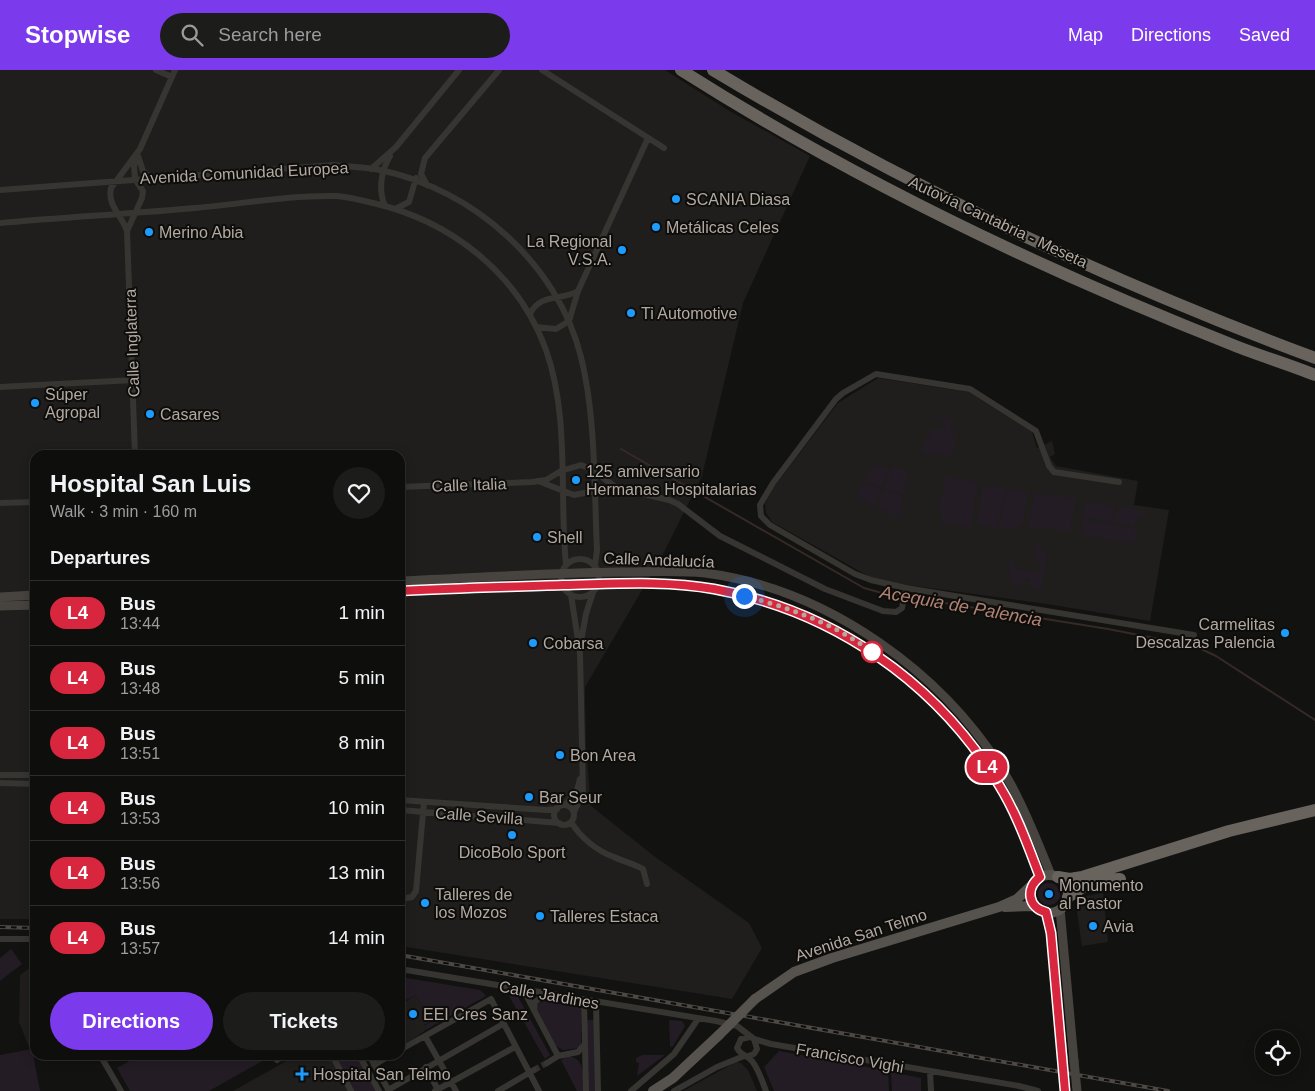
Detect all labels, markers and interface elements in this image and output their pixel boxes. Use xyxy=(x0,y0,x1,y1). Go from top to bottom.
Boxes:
search box xyxy=(160,13,510,58)
text: Stopwise xyxy=(25,21,130,48)
icon: search xyxy=(178,21,206,49)
text: Search here xyxy=(218,24,322,45)
text: Map xyxy=(1068,25,1103,45)
text: Directions xyxy=(1131,25,1211,45)
text: Saved xyxy=(1239,25,1290,45)
street label: Avenida Comunidad Europea xyxy=(139,159,349,187)
street label: Autovía Cantabria - Meseta xyxy=(906,173,1090,271)
place label: SCANIA Diasa xyxy=(686,191,790,208)
marker: SCANIA Diasa xyxy=(670,193,682,205)
place label: Metálicas Celes xyxy=(666,219,779,236)
marker: Metálicas Celes xyxy=(650,221,662,233)
place label: Merino Abia xyxy=(159,224,244,241)
marker: Merino Abia xyxy=(143,226,155,238)
place label: La Regional V.S.A. xyxy=(527,233,612,268)
marker: La Regional V.S.A. xyxy=(616,244,628,256)
street label: Calle Inglaterra xyxy=(122,288,142,398)
place label: Ti Automotive xyxy=(641,305,737,322)
marker: Ti Automotive xyxy=(625,307,637,319)
place label: Súper Agropal xyxy=(45,386,100,421)
marker: Súper Agropal xyxy=(29,397,41,409)
place label: Casares xyxy=(160,406,220,423)
marker: Casares xyxy=(144,408,156,420)
place label: 125 amiversario Hermanas Hospitalarias xyxy=(586,463,757,498)
button: heart xyxy=(333,467,385,519)
text: Hospital San Luis xyxy=(50,470,251,497)
marker: 125 amiversario Hermanas Hospitalarias xyxy=(570,474,582,486)
street label: Calle Italia xyxy=(431,475,507,495)
text: Walk · 3 min · 160 m xyxy=(50,503,197,520)
place label: Shell xyxy=(547,529,583,546)
marker: Shell xyxy=(531,531,543,543)
text: Departures xyxy=(50,547,150,568)
street label: Calle Andalucía xyxy=(603,550,715,570)
water label: Acequia de Palencia xyxy=(877,582,1044,630)
your location xyxy=(732,584,757,609)
text: Bus xyxy=(120,593,156,614)
text: 1 min xyxy=(339,602,385,623)
text: L4 xyxy=(67,603,88,623)
text: 13:44 xyxy=(120,615,160,632)
place label: Carmelitas Descalzas Palencia xyxy=(1135,616,1275,651)
marker: Carmelitas Descalzas Palencia xyxy=(1279,627,1291,639)
place label: Cobarsa xyxy=(543,635,604,652)
marker: Cobarsa xyxy=(527,637,539,649)
unlabelled marker xyxy=(861,641,883,663)
text: Bus xyxy=(120,658,156,679)
text: 5 min xyxy=(339,667,385,688)
text: L4 xyxy=(67,668,88,688)
text: 13:48 xyxy=(120,680,160,697)
text: Bus xyxy=(120,723,156,744)
text: 8 min xyxy=(339,732,385,753)
text: L4 xyxy=(67,733,88,753)
text: 13:51 xyxy=(120,745,160,762)
place label: Bon Area xyxy=(570,747,636,764)
marker: Bon Area xyxy=(554,749,566,761)
line badge: L4 xyxy=(964,751,1010,783)
text: L4 xyxy=(976,757,998,777)
text: Bus xyxy=(120,788,156,809)
place label: Bar Seur xyxy=(539,789,603,806)
marker: Bar Seur xyxy=(523,791,535,803)
text: 10 min xyxy=(328,797,385,818)
text: L4 xyxy=(67,798,88,818)
street label: Calle Sevilla xyxy=(434,804,524,828)
text: 13:53 xyxy=(120,810,160,827)
marker: DicoBolo Sport xyxy=(506,829,518,841)
place label: DicoBolo Sport xyxy=(459,844,566,861)
text: Bus xyxy=(120,853,156,874)
text: 13 min xyxy=(328,862,385,883)
text: L4 xyxy=(67,863,88,883)
text: 13:56 xyxy=(120,875,160,892)
place label: Monumento al Pastor xyxy=(1059,877,1144,912)
place label: Talleres de los Mozos xyxy=(435,886,512,921)
marker: Monumento al Pastor xyxy=(1043,888,1055,900)
marker: Talleres de los Mozos xyxy=(419,897,431,909)
street label: Avenida San Telmo xyxy=(793,906,929,964)
place label: Talleres Estaca xyxy=(550,908,659,925)
marker: Talleres Estaca xyxy=(534,910,546,922)
text: Bus xyxy=(120,918,156,939)
place label: Avia xyxy=(1103,918,1134,935)
marker: Avia xyxy=(1087,920,1099,932)
text: 14 min xyxy=(328,927,385,948)
text: L4 xyxy=(67,928,88,948)
text: 13:57 xyxy=(120,940,160,957)
street label: Calle Jardines xyxy=(498,978,600,1012)
button: Directions xyxy=(50,992,213,1050)
button: Tickets xyxy=(223,992,385,1050)
place label: EEI Cres Sanz xyxy=(423,1006,528,1023)
marker: EEI Cres Sanz xyxy=(407,1008,419,1020)
map controls xyxy=(1255,1030,1300,1075)
button: locate xyxy=(1255,1030,1300,1075)
street label: Francisco Vighi xyxy=(795,1040,905,1076)
place label: Hospital San Telmo xyxy=(313,1066,451,1083)
marker: Hospital San Telmo xyxy=(295,1067,309,1081)

